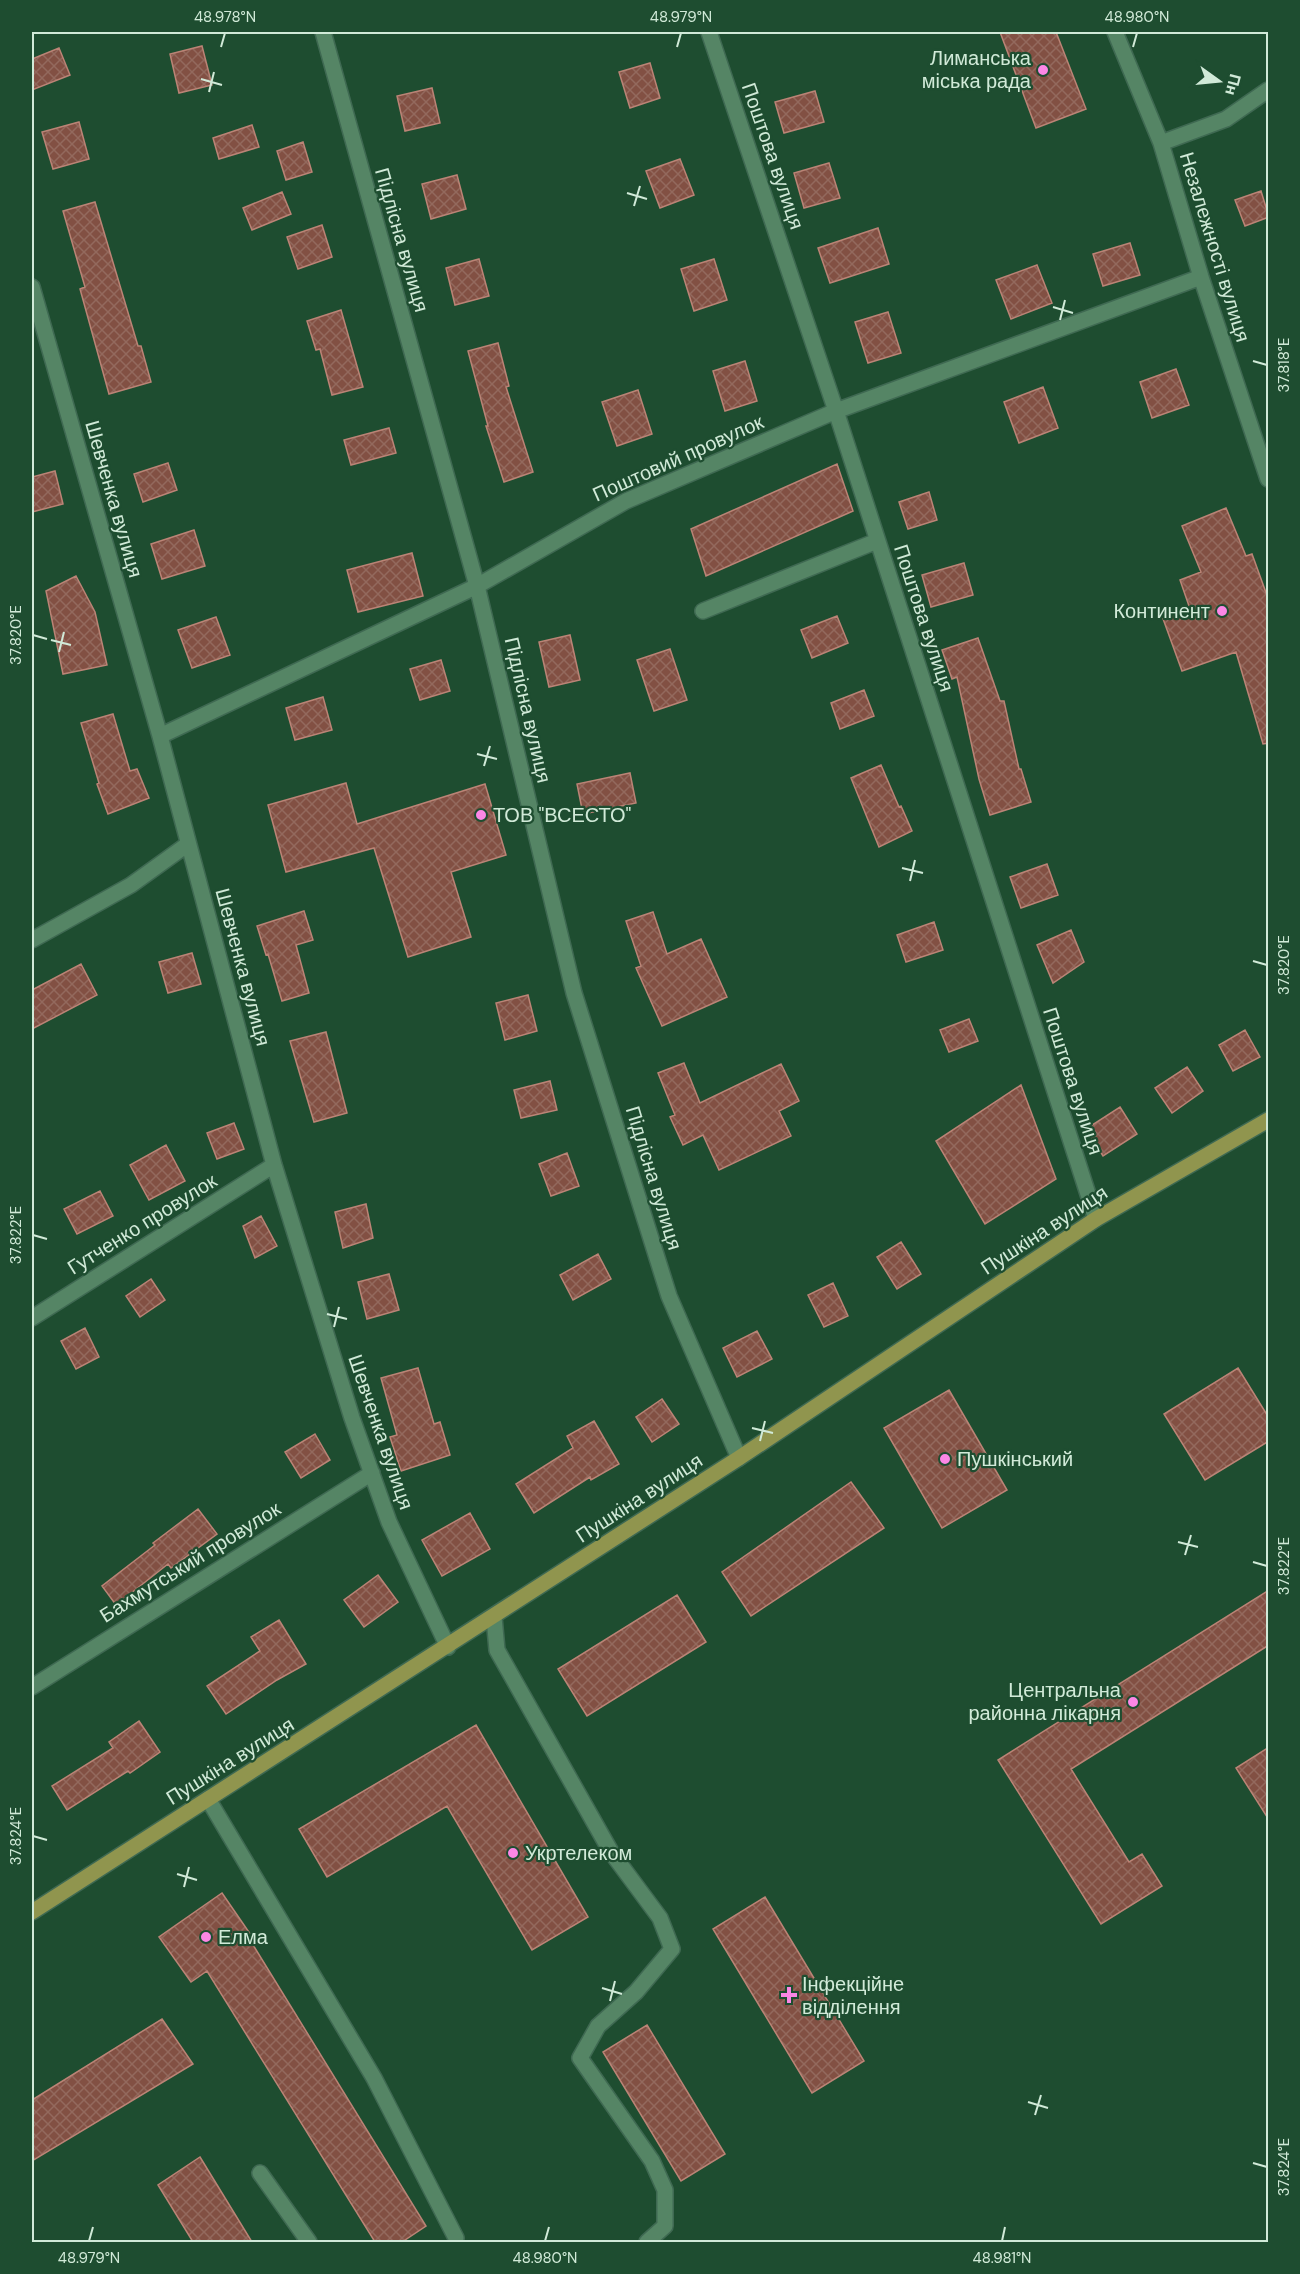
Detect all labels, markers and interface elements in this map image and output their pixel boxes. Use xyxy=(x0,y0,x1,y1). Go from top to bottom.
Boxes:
text: 48.978°N xyxy=(194,7,256,27)
text: 48.979°N xyxy=(650,7,712,27)
text: 48.980°N xyxy=(1105,7,1169,27)
place label: Лиманська міська рада xyxy=(922,45,1032,94)
north arrow xyxy=(1189,51,1249,111)
marker: Лиманська міська рада xyxy=(1036,63,1050,77)
text: Пн xyxy=(1220,72,1246,98)
street label: Поштова вулиця xyxy=(736,79,810,233)
street label: Незалежності вулиця xyxy=(1174,149,1256,345)
street label: Підлісна вулиця xyxy=(369,165,435,315)
text: 37.818°E xyxy=(1274,338,1294,392)
street label: Поштовий провулок xyxy=(588,409,768,507)
street label: Шевченка вулиця xyxy=(79,417,149,581)
street label: Поштова вулиця xyxy=(888,541,960,695)
place label: Континент xyxy=(1113,598,1210,624)
marker: Континент xyxy=(1215,604,1229,618)
text: 37.820°E xyxy=(6,605,26,665)
street label: Підлісна вулиця xyxy=(499,635,557,785)
place label: ТОВ "ВСЕСТО" xyxy=(493,802,631,828)
marker: ТОВ "ВСЕСТО" xyxy=(474,808,488,822)
street label: Шевченка вулиця xyxy=(209,885,277,1049)
text: 37.820°E xyxy=(1274,935,1294,995)
street label: Поштова вулиця xyxy=(1037,1004,1109,1158)
street label: Підлісна вулиця xyxy=(620,1103,688,1253)
street label: Гутченко провулок xyxy=(62,1167,222,1280)
street label: Пушкіна вулиця xyxy=(976,1179,1112,1281)
text: 37.822°E xyxy=(6,1206,26,1264)
street label: Шевченка вулиця xyxy=(342,1351,420,1513)
place label: Пушкінський xyxy=(957,1446,1073,1472)
street label: Пушкіна вулиця xyxy=(571,1447,707,1549)
marker: Пушкінський xyxy=(938,1452,952,1466)
street label: Бахмутський провулок xyxy=(95,1496,286,1628)
text: 37.822°E xyxy=(1274,1537,1294,1595)
place label: Центральна районна лікарня xyxy=(969,1677,1122,1726)
marker: Центральна районна лікарня xyxy=(1126,1695,1140,1709)
street label: Пушкіна вулиця xyxy=(161,1711,299,1811)
text: 37.824°E xyxy=(6,1807,26,1865)
place label: Укртелеком xyxy=(525,1840,632,1866)
marker: Укртелеком xyxy=(506,1846,520,1860)
place label: Елма xyxy=(218,1924,269,1950)
marker: Елма xyxy=(199,1930,213,1944)
place label: Інфекційне відділення xyxy=(802,1971,904,2020)
marker: Інфекційне відділення xyxy=(780,1986,798,2004)
text: 37.824°E xyxy=(1274,2138,1294,2196)
text: 48.979°N xyxy=(58,2248,120,2268)
text: 48.980°N xyxy=(513,2248,577,2268)
text: 48.981°N xyxy=(973,2248,1031,2268)

